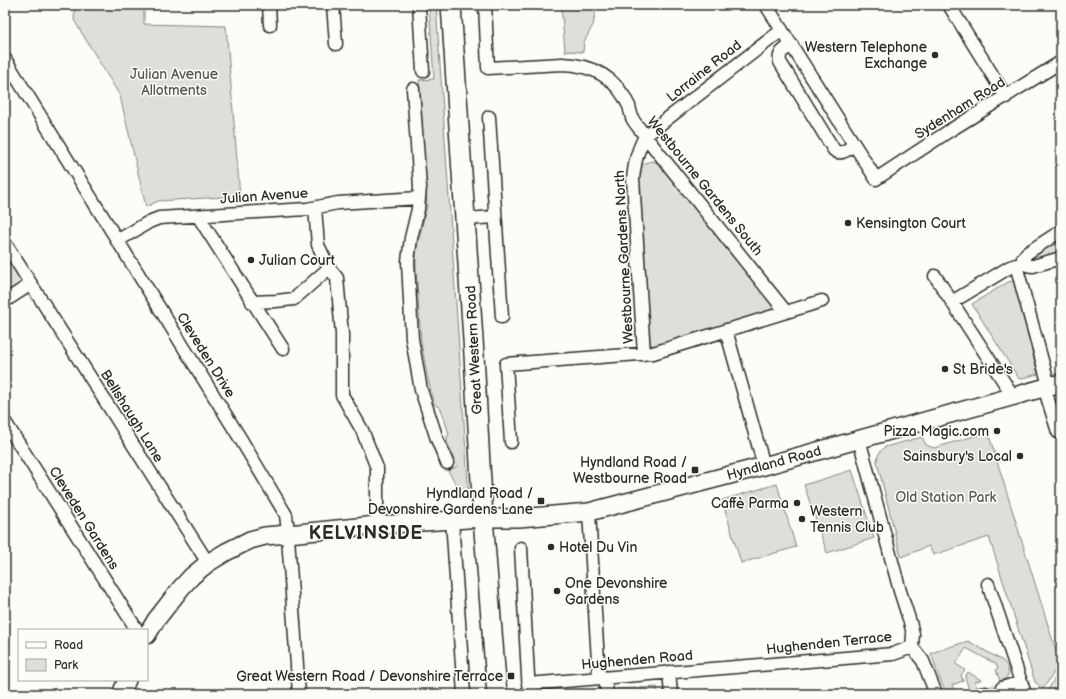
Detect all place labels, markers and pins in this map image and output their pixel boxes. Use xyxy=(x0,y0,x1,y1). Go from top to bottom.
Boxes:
place label: Western Telephone Exchange xyxy=(805,39,927,72)
marker: Western Telephone Exchange xyxy=(930,50,940,60)
place label: Kensington Court xyxy=(856,215,967,232)
marker: Kensington Court xyxy=(843,218,853,228)
place label: Julian Court xyxy=(259,252,336,269)
marker: Julian Court xyxy=(246,255,256,265)
place label: St Bride's xyxy=(953,361,1013,378)
marker: St Bride's xyxy=(940,364,950,374)
place label: Pizza Magic.com xyxy=(883,423,989,440)
marker: Pizza Magic.com xyxy=(992,426,1002,436)
place label: Sainsbury's Local xyxy=(903,448,1012,465)
marker: Sainsbury's Local xyxy=(1015,451,1025,461)
place label: Hyndland Road / Westbourne Road xyxy=(573,454,687,487)
marker: Hyndland Road / Westbourne Road xyxy=(690,465,700,475)
place label: Hyndland Road / Devonshire Gardens Lane xyxy=(368,485,533,518)
place label: Caffè Parma xyxy=(711,495,789,512)
marker: Hyndland Road / Devonshire Gardens Lane xyxy=(536,496,546,506)
marker: Caffè Parma xyxy=(792,498,802,508)
place label: Western Tennis Club xyxy=(810,503,884,536)
marker: Western Tennis Club xyxy=(797,514,807,524)
place label: Hotel Du Vin xyxy=(559,539,637,556)
marker: Hotel Du Vin xyxy=(546,542,556,552)
place label: One Devonshire Gardens xyxy=(565,575,667,608)
marker: One Devonshire Gardens xyxy=(552,586,562,596)
place label: Great Western Road / Devonshire Terrace xyxy=(236,668,503,685)
marker: Great Western Road / Devonshire Terrace xyxy=(506,671,516,681)

